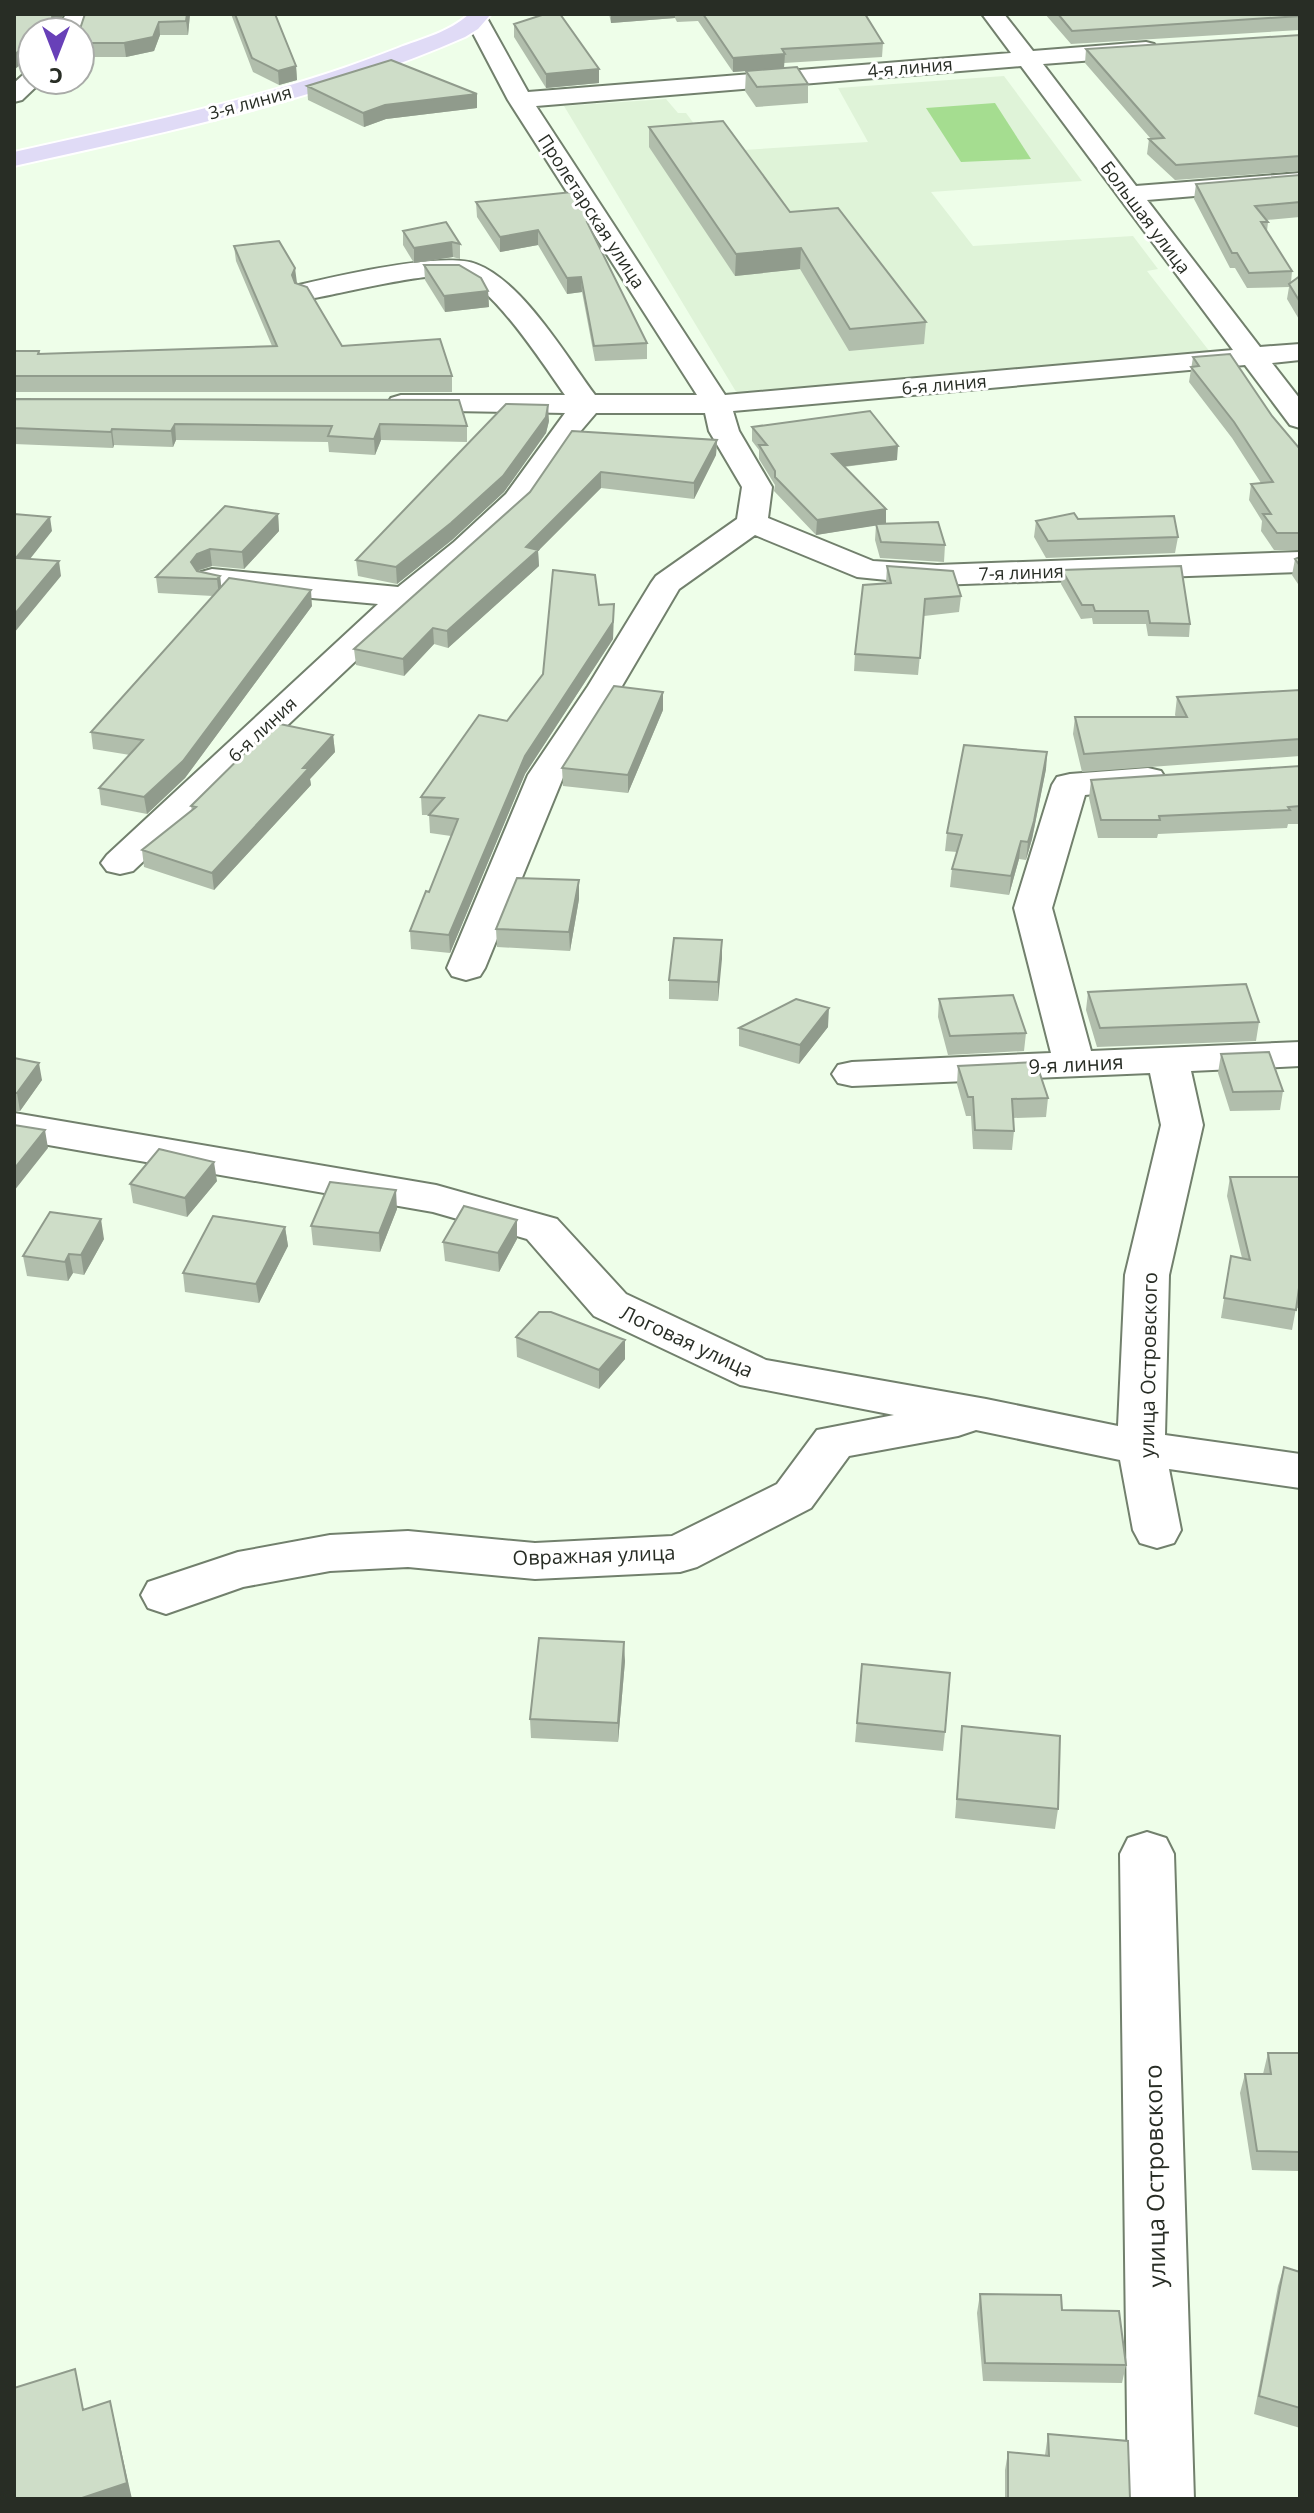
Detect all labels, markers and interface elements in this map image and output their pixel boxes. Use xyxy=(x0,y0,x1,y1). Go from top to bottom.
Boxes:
north arrow xyxy=(16,16,96,96)
street label: 4-я линия xyxy=(866,51,954,83)
text: С xyxy=(49,62,63,92)
street label: 3-я линия xyxy=(206,79,294,125)
street label: Пролетарская улица xyxy=(533,129,651,293)
street label: Большая улица xyxy=(1096,156,1196,278)
street label: 6-я линия xyxy=(900,368,988,400)
street label: 7-я линия xyxy=(978,559,1064,585)
street label: 6-я линия xyxy=(223,691,301,767)
street label: 9-я линия xyxy=(1028,1048,1124,1080)
street label: улица Островского xyxy=(1133,1272,1163,1458)
street label: Логовая улица xyxy=(616,1298,758,1384)
street label: Овражная улица xyxy=(512,1539,676,1571)
street label: улица Островского xyxy=(1136,2064,1172,2288)

